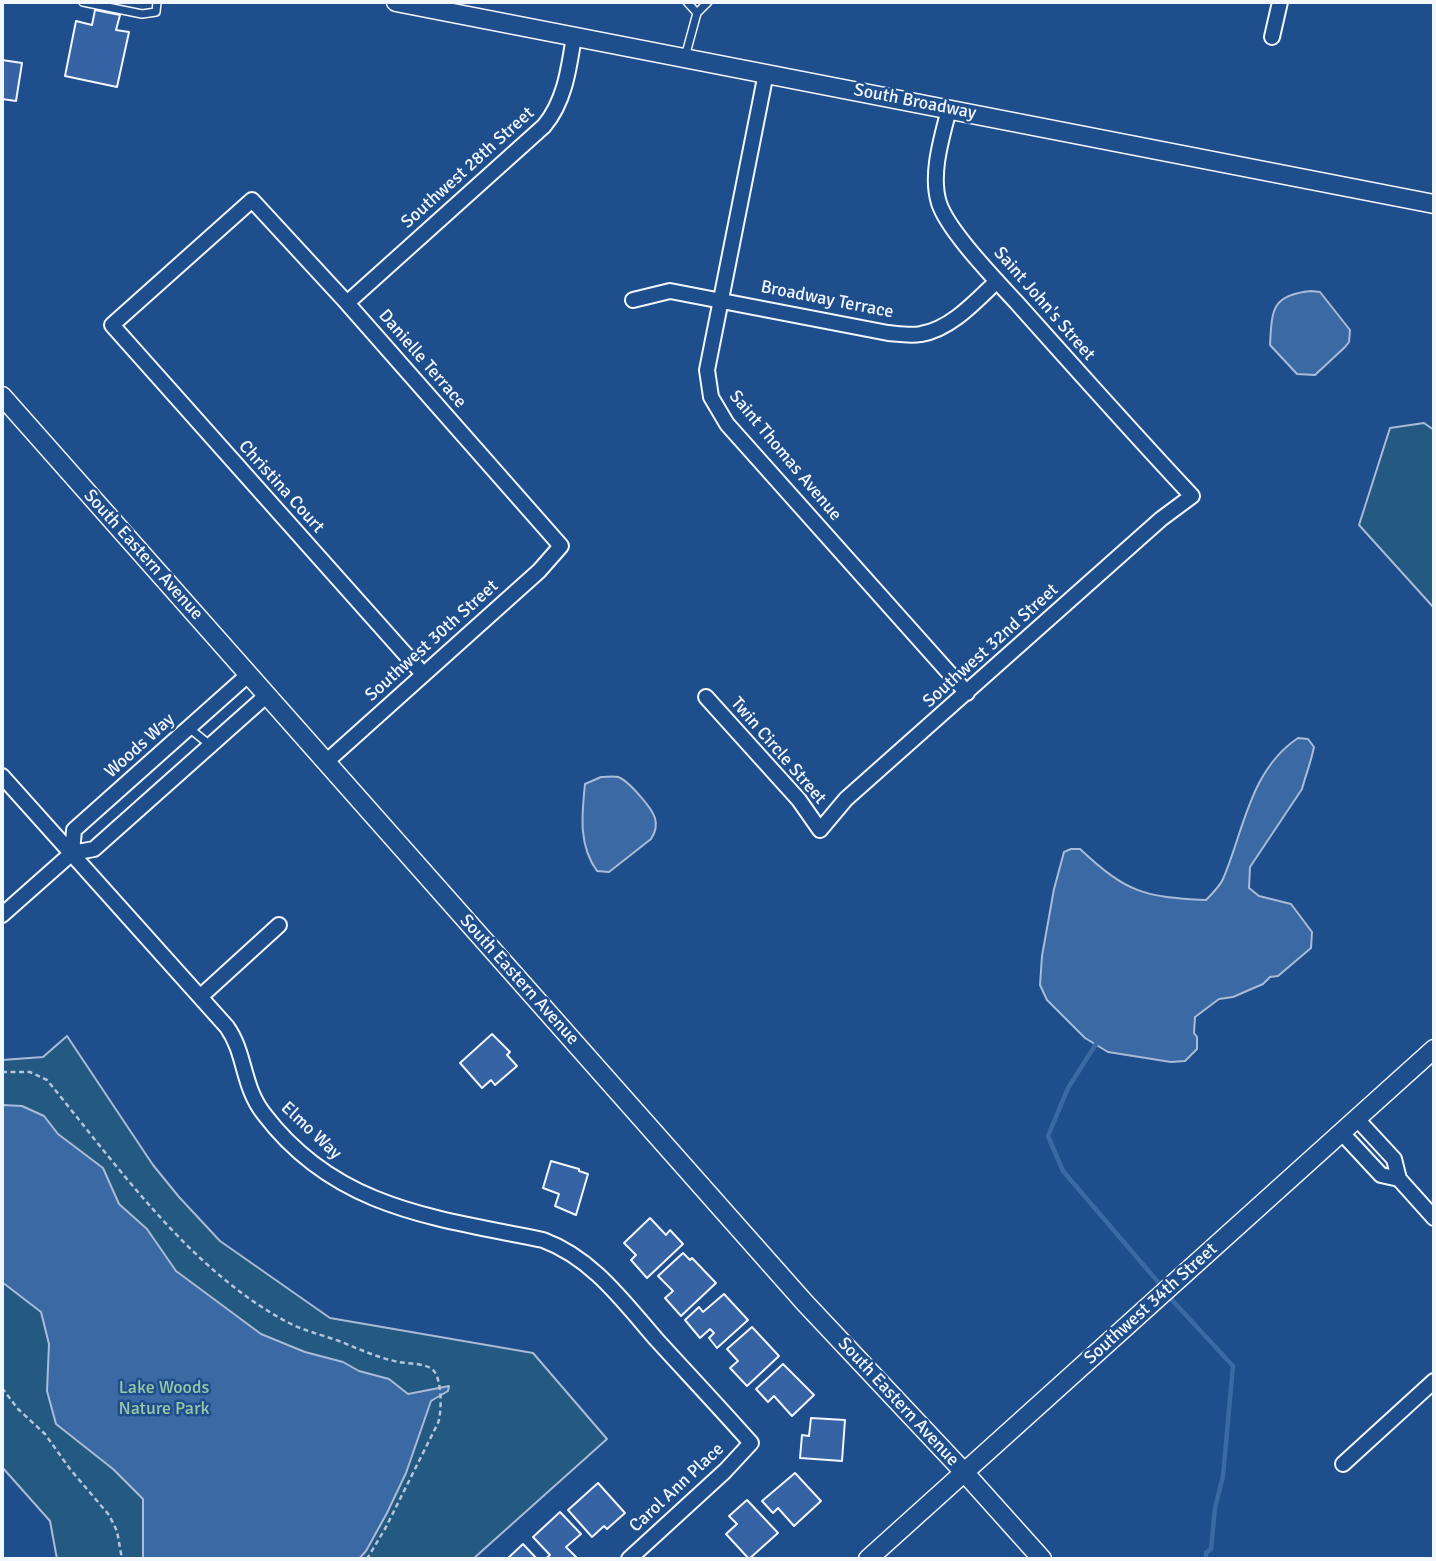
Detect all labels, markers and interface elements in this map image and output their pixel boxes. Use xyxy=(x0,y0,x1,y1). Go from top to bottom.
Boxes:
street label: South Broadway xyxy=(852,80,978,124)
street label: Southwest 28th Street xyxy=(397,103,539,233)
street label: Saint John's Street xyxy=(989,243,1099,365)
street label: Broadway Terrace xyxy=(759,277,895,323)
street label: Danielle Terrace xyxy=(373,305,471,413)
street label: Saint Thomas Avenue xyxy=(724,386,846,526)
street label: Christina Court xyxy=(234,436,328,538)
street label: South Eastern Avenue xyxy=(79,485,207,625)
street label: Southwest 30th Street xyxy=(361,576,503,706)
street label: Southwest 32nd Street xyxy=(919,580,1063,712)
street label: Twin Circle Street xyxy=(726,693,830,809)
street label: Woods Way xyxy=(101,709,179,783)
street label: South Eastern Avenue xyxy=(455,910,583,1050)
street label: Elmo Way xyxy=(276,1097,346,1165)
street label: Southwest 34th Street xyxy=(1080,1239,1222,1369)
street label: South Eastern Avenue xyxy=(833,1333,963,1471)
park label: Lake Woods Nature Park xyxy=(118,1377,210,1420)
street label: Carol Ann Place xyxy=(625,1439,729,1537)

